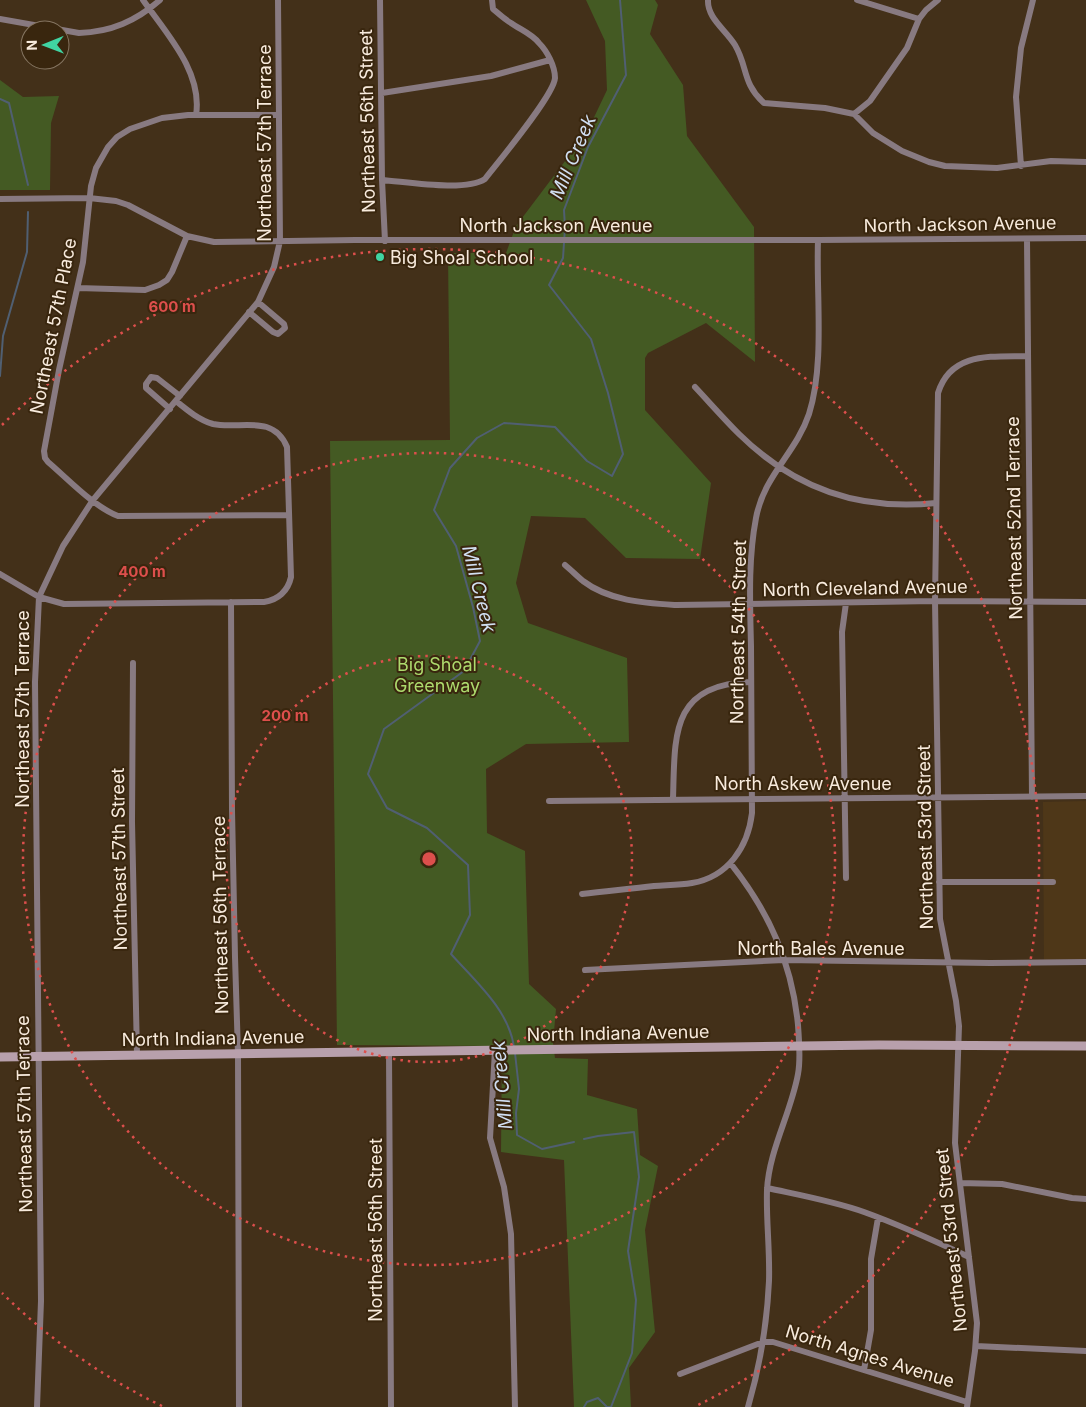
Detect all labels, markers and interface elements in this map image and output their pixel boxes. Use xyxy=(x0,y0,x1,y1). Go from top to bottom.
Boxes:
north arrow xyxy=(20,20,70,70)
street label: Northeast 56th Street xyxy=(355,29,379,213)
text: N xyxy=(23,40,40,51)
street label: Northeast 57th Terrace xyxy=(254,44,275,242)
water label: Mill Creek xyxy=(545,111,601,203)
street label: North Jackson Avenue xyxy=(863,212,1057,236)
street label: North Jackson Avenue xyxy=(460,215,652,236)
street label: Northeast 57th Place xyxy=(26,236,80,416)
place label: Big Shoal School xyxy=(390,247,533,268)
marker: Big Shoal School xyxy=(374,251,386,263)
text: 600 m xyxy=(148,297,196,316)
street label: Northeast 52nd Terrace xyxy=(1002,416,1026,620)
street label: Northeast 54th Street xyxy=(726,540,750,724)
water label: Mill Creek xyxy=(457,543,501,636)
text: 400 m xyxy=(118,562,166,581)
street label: North Cleveland Avenue xyxy=(762,576,968,600)
street label: Northeast 57th Terrace xyxy=(12,610,33,808)
park label: Big Shoal Greenway xyxy=(394,654,480,696)
text: 200 m xyxy=(262,706,308,725)
street label: Northeast 53rd Street xyxy=(913,744,937,929)
street label: Northeast 57th Street xyxy=(107,767,131,951)
street label: North Askew Avenue xyxy=(714,773,892,794)
street label: Northeast 56th Terrace xyxy=(208,816,232,1014)
centre of rings xyxy=(420,850,438,868)
street label: North Bales Avenue xyxy=(737,938,905,959)
street label: Northeast 57th Terrace xyxy=(12,1015,36,1213)
street label: North Indiana Avenue xyxy=(526,1021,710,1045)
street label: North Indiana Avenue xyxy=(121,1026,305,1050)
water label: Mill Creek xyxy=(487,1039,517,1131)
street label: Northeast 56th Street xyxy=(365,1138,386,1322)
street label: Northeast 53rd Street xyxy=(931,1147,971,1333)
street label: North Agnes Avenue xyxy=(783,1320,957,1392)

